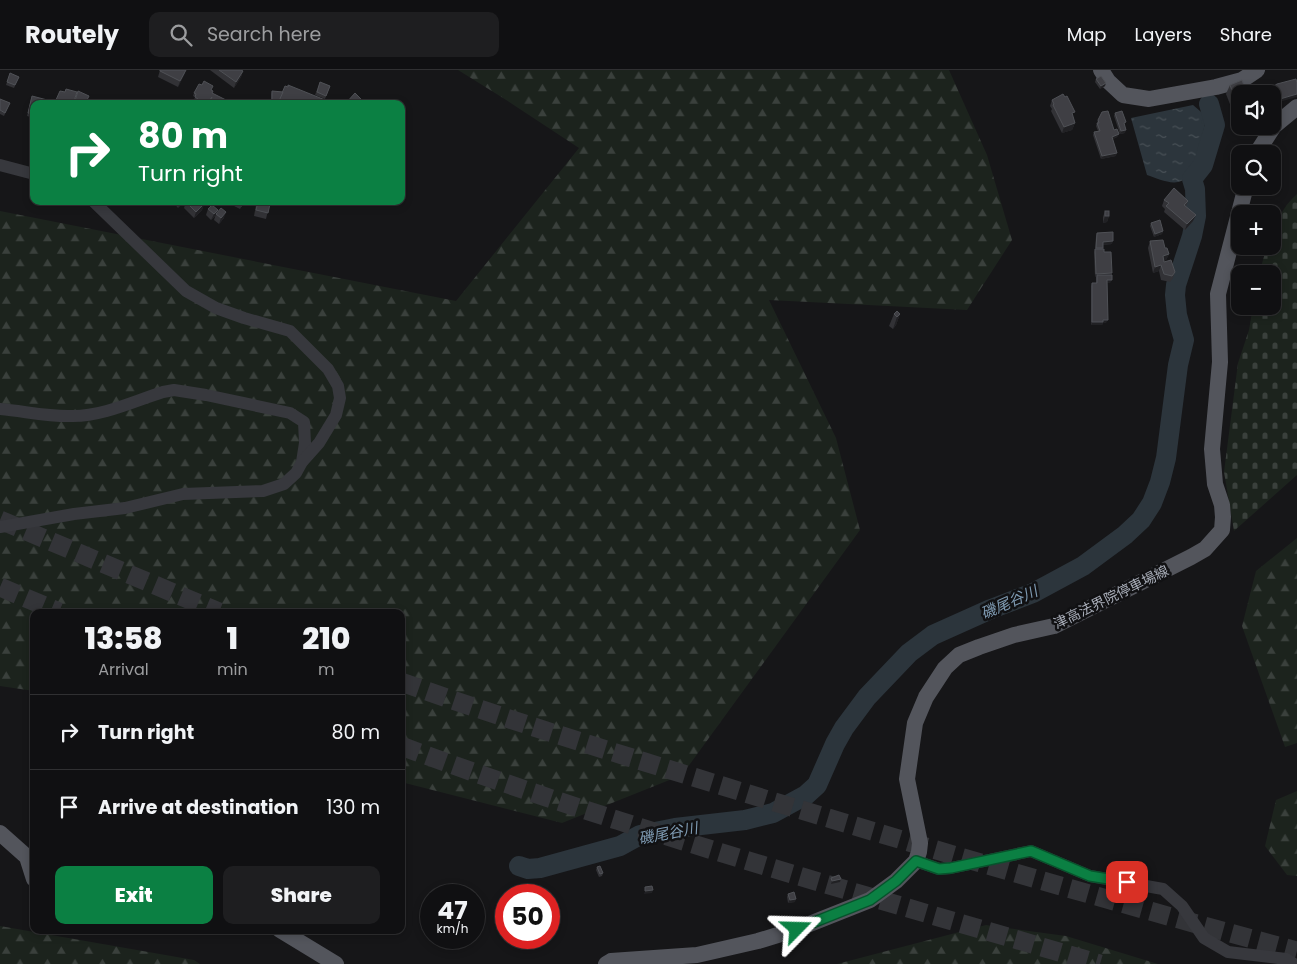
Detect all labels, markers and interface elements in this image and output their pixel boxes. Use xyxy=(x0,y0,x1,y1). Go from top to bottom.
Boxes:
search box xyxy=(149,12,499,57)
text: Routely xyxy=(25,18,119,51)
icon: search xyxy=(167,21,195,49)
text: Search here xyxy=(207,21,321,48)
text: Map xyxy=(1067,22,1107,47)
text: Layers xyxy=(1135,22,1192,47)
text: Share xyxy=(1220,22,1272,47)
map controls xyxy=(1231,85,1281,315)
button: sound xyxy=(1231,85,1281,135)
text: 80 m xyxy=(138,111,228,160)
icon: right xyxy=(55,120,120,185)
button: search xyxy=(1231,145,1281,195)
text: Turn right xyxy=(138,158,243,189)
button: + xyxy=(1231,205,1281,255)
button: − xyxy=(1231,265,1281,315)
street label: 津高法界院停車場線 xyxy=(1050,560,1172,634)
water label: 磯尾谷川 xyxy=(977,579,1042,624)
text: 13:58 xyxy=(84,617,163,660)
text: 1 xyxy=(227,617,238,660)
text: 210 xyxy=(302,617,351,660)
text: Arrival xyxy=(98,658,149,681)
text: min xyxy=(217,658,248,681)
text: m xyxy=(318,658,335,681)
icon: right xyxy=(55,718,83,746)
text: Turn right xyxy=(98,719,194,746)
text: 80 m xyxy=(331,719,380,746)
icon: arrive xyxy=(55,793,83,821)
text: Arrive at destination xyxy=(98,794,299,821)
text: 130 m xyxy=(326,794,380,821)
water label: 磯尾谷川 xyxy=(637,817,701,849)
pin xyxy=(1106,861,1148,903)
button: Exit xyxy=(55,866,213,924)
button: Share xyxy=(223,866,380,924)
icon: arrive xyxy=(1113,868,1141,896)
speed limit sign: 50 xyxy=(495,884,560,949)
text: 47 xyxy=(437,893,468,928)
position arrow xyxy=(770,902,822,954)
text: km/h xyxy=(437,920,468,937)

